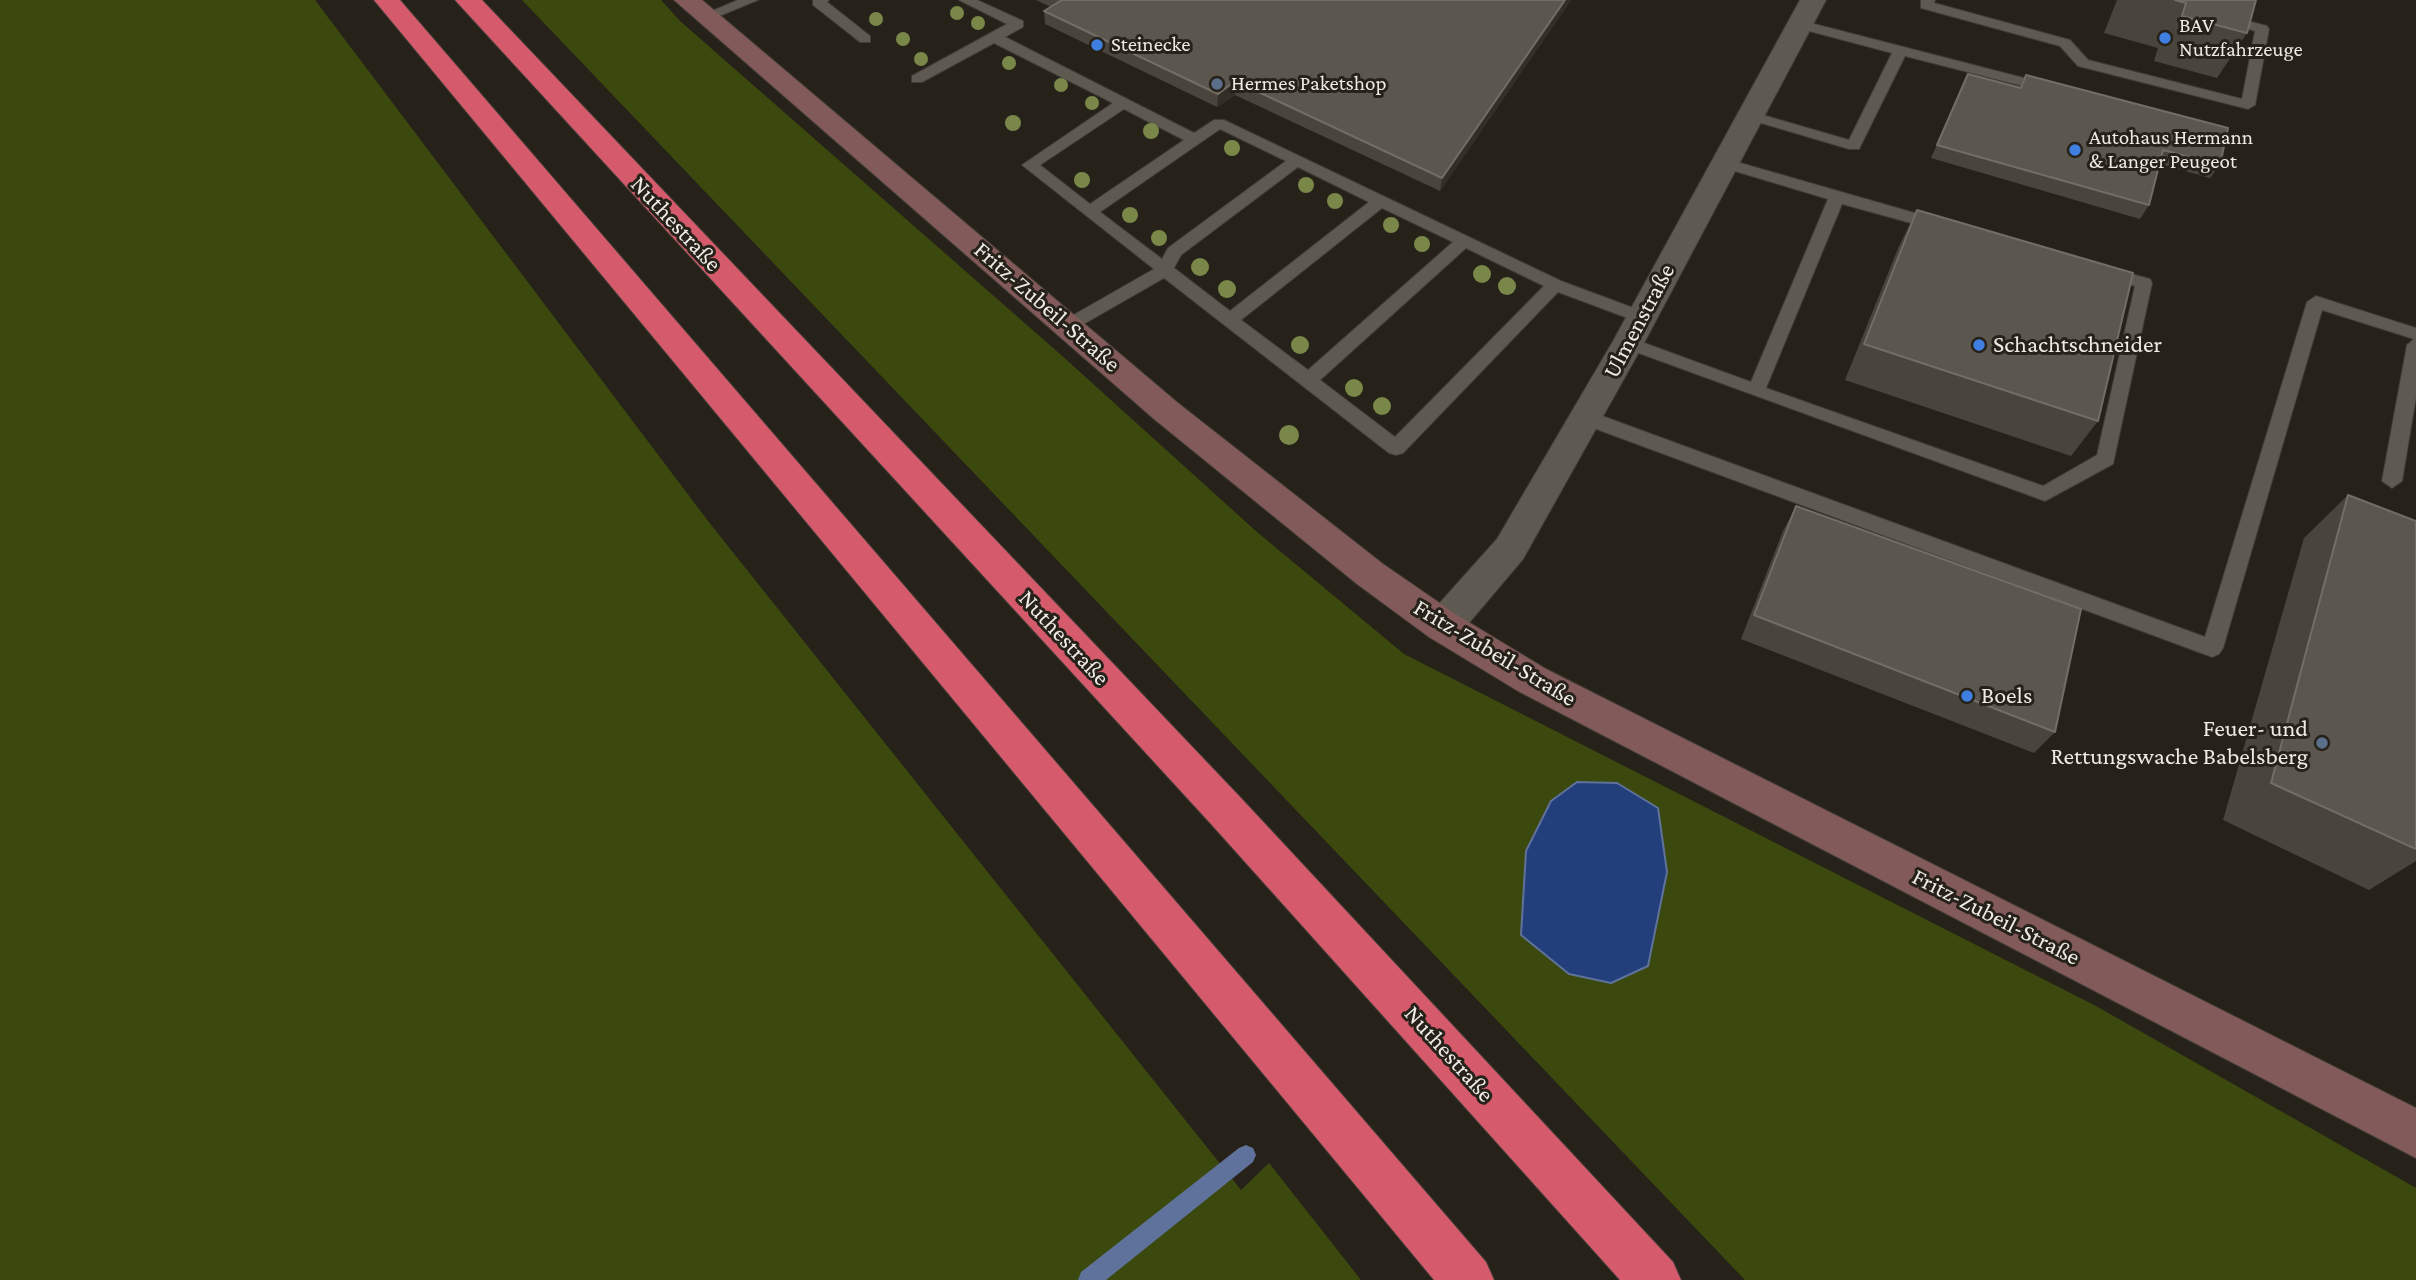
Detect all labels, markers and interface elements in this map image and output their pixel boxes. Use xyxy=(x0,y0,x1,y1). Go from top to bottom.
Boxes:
place label: BAV Nutzfahrzeuge xyxy=(2179,13,2303,63)
marker: BAV Nutzfahrzeuge xyxy=(2157,30,2173,46)
place label: Steinecke xyxy=(1111,32,1191,58)
marker: Steinecke xyxy=(1089,37,1105,53)
place label: Hermes Paketshop xyxy=(1231,71,1387,97)
marker: Hermes Paketshop xyxy=(1209,76,1225,92)
place label: Autohaus Hermann & Langer Peugeot xyxy=(2089,125,2253,175)
marker: Autohaus Hermann & Langer Peugeot xyxy=(2067,142,2083,158)
street label: Nuthestraße xyxy=(624,170,728,278)
street label: Fritz-Zubeil-Straße xyxy=(968,236,1126,378)
street label: Ulmenstraße xyxy=(1597,259,1681,383)
place label: Schachtschneider xyxy=(1993,331,2162,359)
marker: Schachtschneider xyxy=(1971,337,1987,353)
street label: Nuthestraße xyxy=(1012,584,1116,692)
street label: Fritz-Zubeil-Straße xyxy=(1408,593,1582,713)
place label: Boels xyxy=(1981,682,2032,710)
marker: Boels xyxy=(1959,688,1975,704)
place label: Feuer- und Rettungswache Babelsberg xyxy=(2050,715,2308,771)
marker: Feuer- und Rettungswache Babelsberg xyxy=(2314,735,2330,751)
street label: Fritz-Zubeil-Straße xyxy=(1907,862,2085,972)
street label: Nuthestraße xyxy=(1398,1000,1500,1108)

